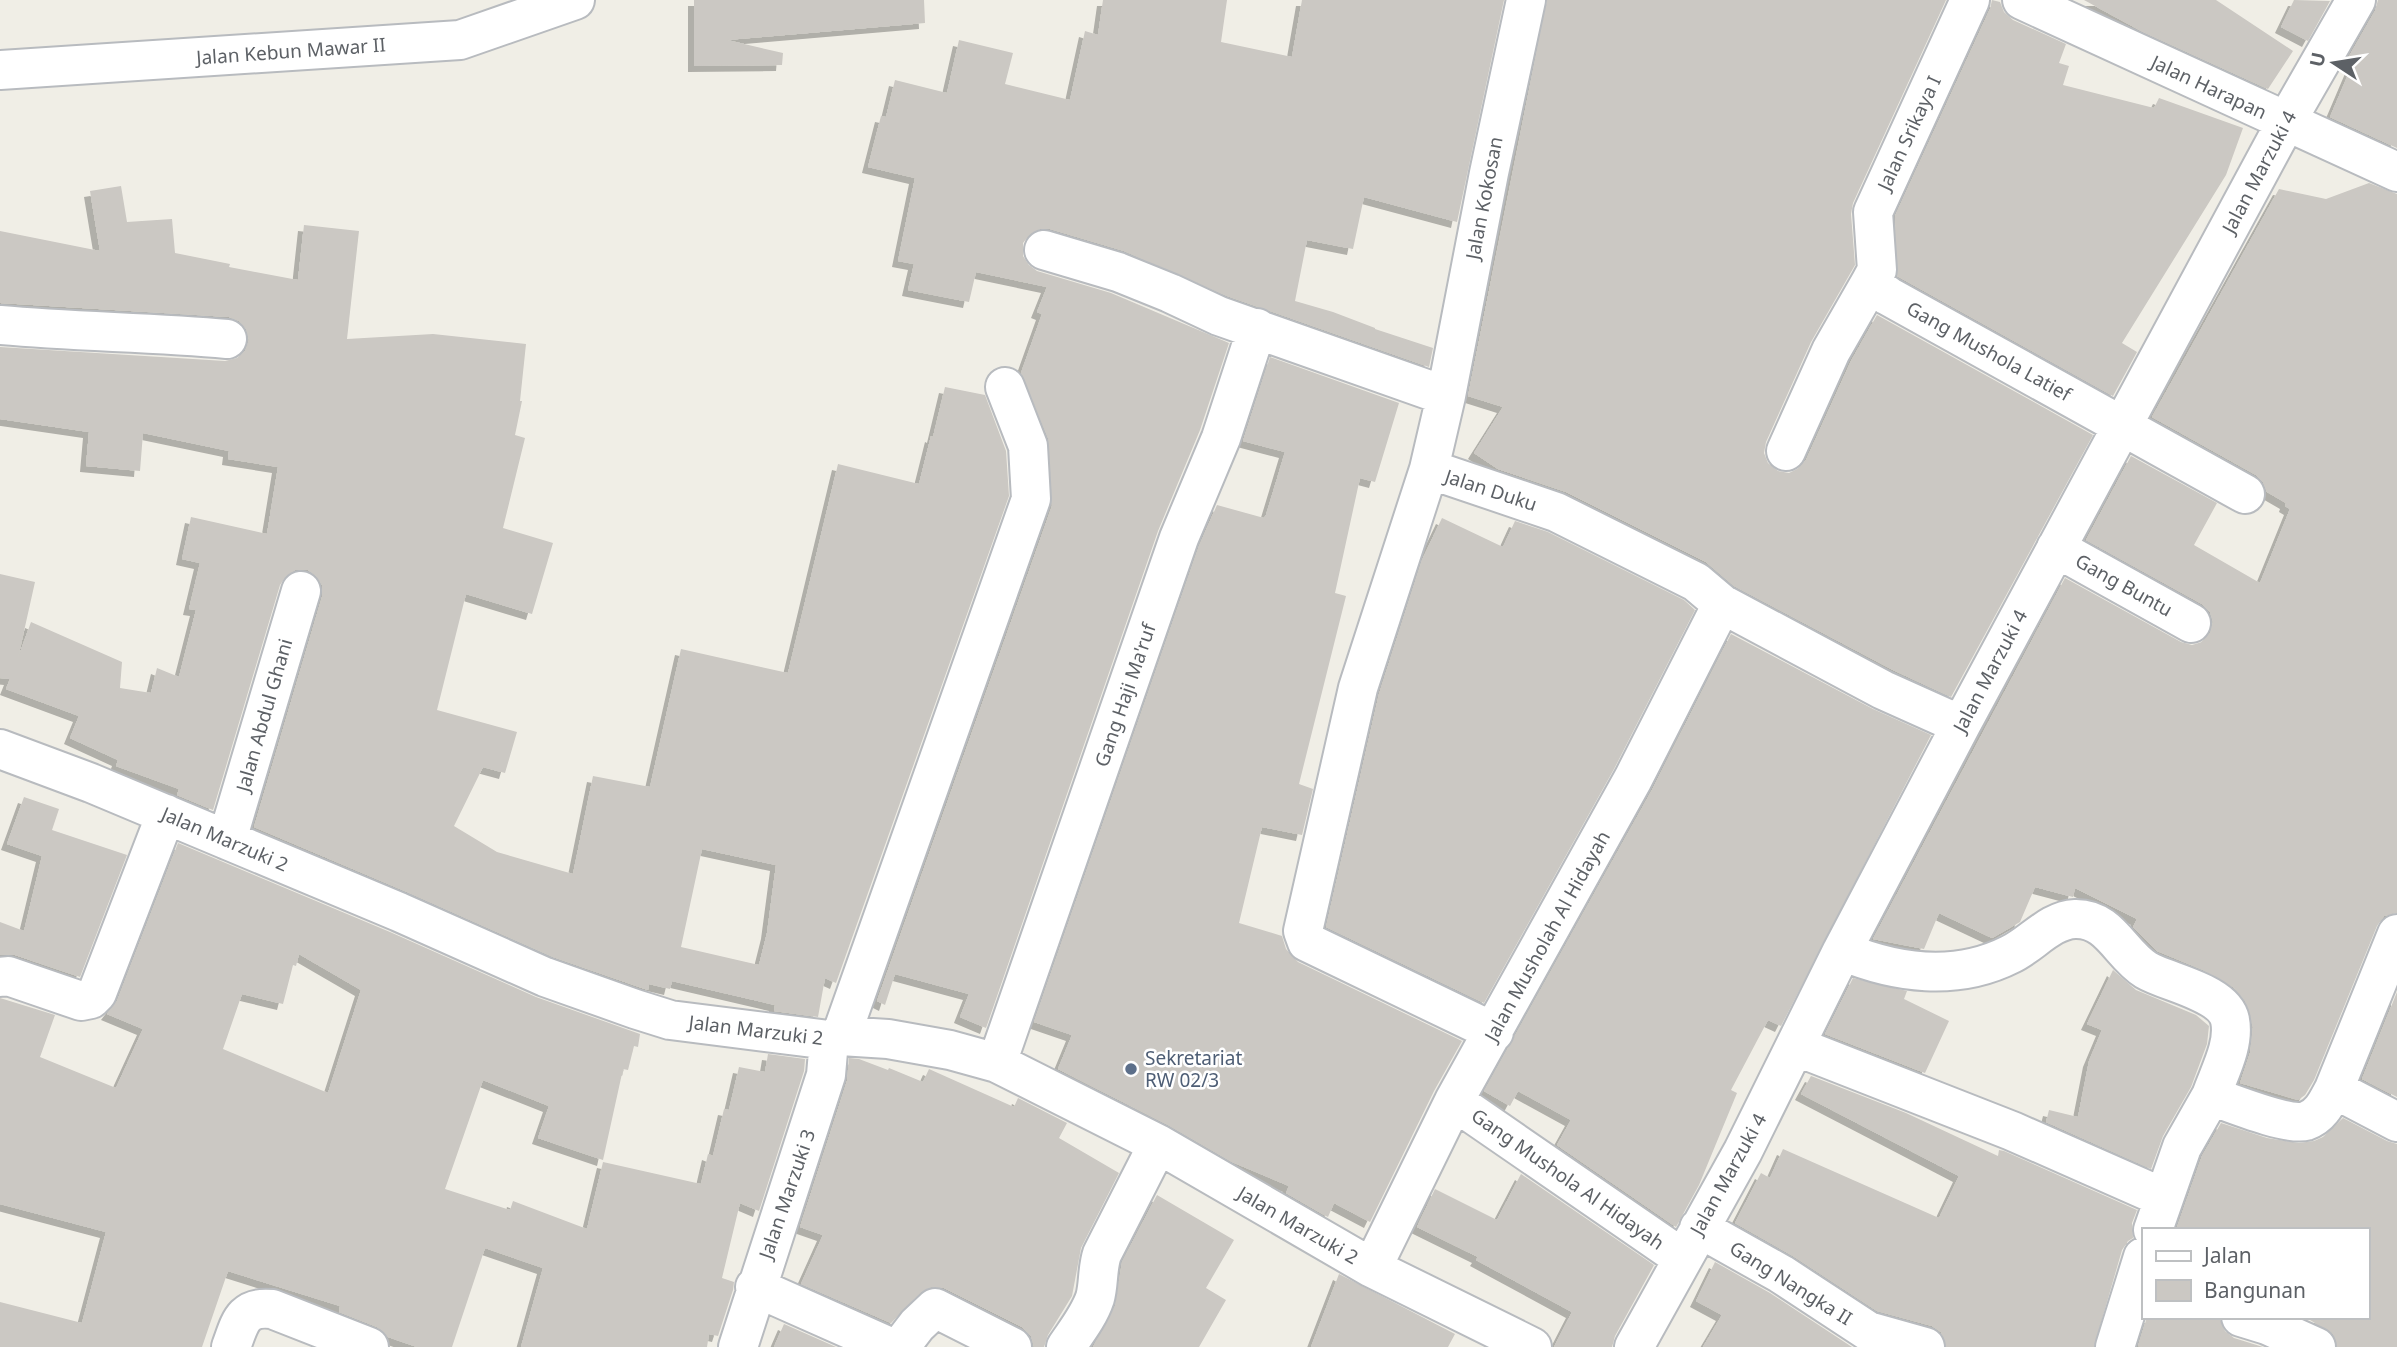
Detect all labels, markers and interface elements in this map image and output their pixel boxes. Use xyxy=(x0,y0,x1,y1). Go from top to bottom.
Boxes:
north arrow xyxy=(2299,28,2369,98)
street label: Jalan Kebun Mawar II xyxy=(193,31,387,71)
street label: Jalan Harapan xyxy=(2145,48,2271,125)
text: U xyxy=(2303,50,2332,69)
street label: Jalan Srikaya I xyxy=(1870,71,1947,196)
street label: Jalan Marzuki 4 xyxy=(2215,106,2302,240)
street label: Jalan Kokosan xyxy=(1459,134,1509,264)
street label: Gang Mushola Latief xyxy=(1902,295,2077,408)
street label: Jalan Duku xyxy=(1440,462,1540,517)
street label: Gang Buntu xyxy=(2071,548,2177,622)
street label: Jalan Marzuki 4 xyxy=(1946,605,2033,739)
street label: Gang Haji Ma'ruf xyxy=(1088,619,1162,770)
street label: Jalan Abdul Ghani xyxy=(229,635,298,796)
street label: Jalan Marzuki 2 xyxy=(156,800,292,877)
street label: Jalan Musholah Al Hidayah xyxy=(1477,826,1616,1048)
street label: Jalan Marzuki 2 xyxy=(685,1009,825,1051)
place label: Sekretariat RW 02/3 xyxy=(1145,1045,1242,1093)
marker: Sekretariat RW 02/3 xyxy=(1123,1061,1139,1077)
street label: Gang Mushola Al Hidayah xyxy=(1466,1102,1670,1256)
street label: Jalan Marzuki 4 xyxy=(1683,1108,1772,1241)
street label: Jalan Marzuki 3 xyxy=(752,1126,821,1264)
street label: Jalan Marzuki 2 xyxy=(1231,1179,1363,1270)
legend xyxy=(2142,1228,2369,1319)
street label: Gang Nangka II xyxy=(1725,1235,1857,1331)
text: Jalan xyxy=(2202,1241,2252,1269)
text: Bangunan xyxy=(2204,1276,2306,1304)

